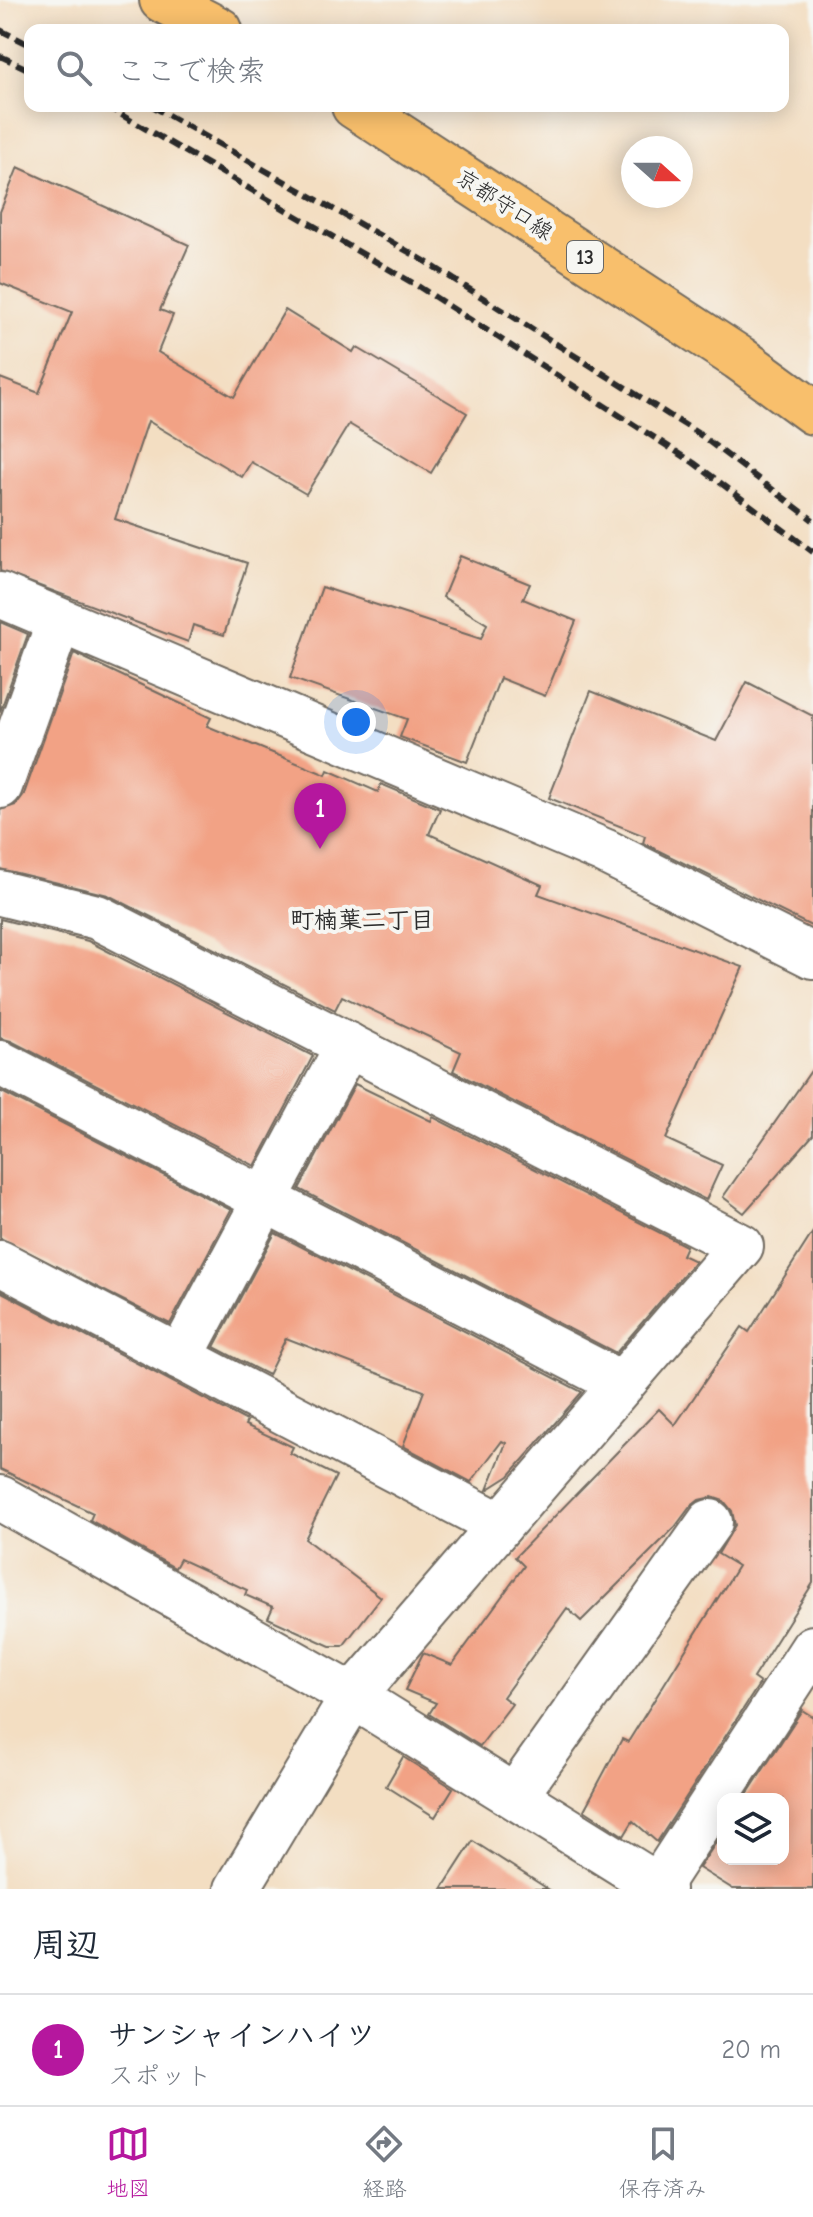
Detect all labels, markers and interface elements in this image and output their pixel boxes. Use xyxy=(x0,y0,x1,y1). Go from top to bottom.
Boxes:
search box xyxy=(24,24,789,112)
icon: search xyxy=(52,46,96,90)
text: ここで検索 xyxy=(116,54,266,89)
north arrow xyxy=(621,136,693,208)
street label: 京都守口線 xyxy=(451,164,558,246)
road number: 13 xyxy=(567,241,603,273)
your location xyxy=(336,702,376,742)
pin: 1 xyxy=(294,783,346,849)
district label: 町楠葉二丁目 xyxy=(290,906,434,934)
map controls xyxy=(717,1793,789,1865)
button: layers xyxy=(717,1793,789,1865)
text: 周辺 xyxy=(32,1925,100,1965)
text: サンシャインハイツ xyxy=(108,2018,376,2053)
text: 1 xyxy=(53,2035,63,2065)
text: 20 m xyxy=(721,2035,781,2065)
text: スポット xyxy=(108,2061,212,2091)
tab: 地図 xyxy=(106,2122,150,2202)
tab: 経路 xyxy=(362,2122,407,2202)
tab: 保存済み xyxy=(619,2122,707,2202)

